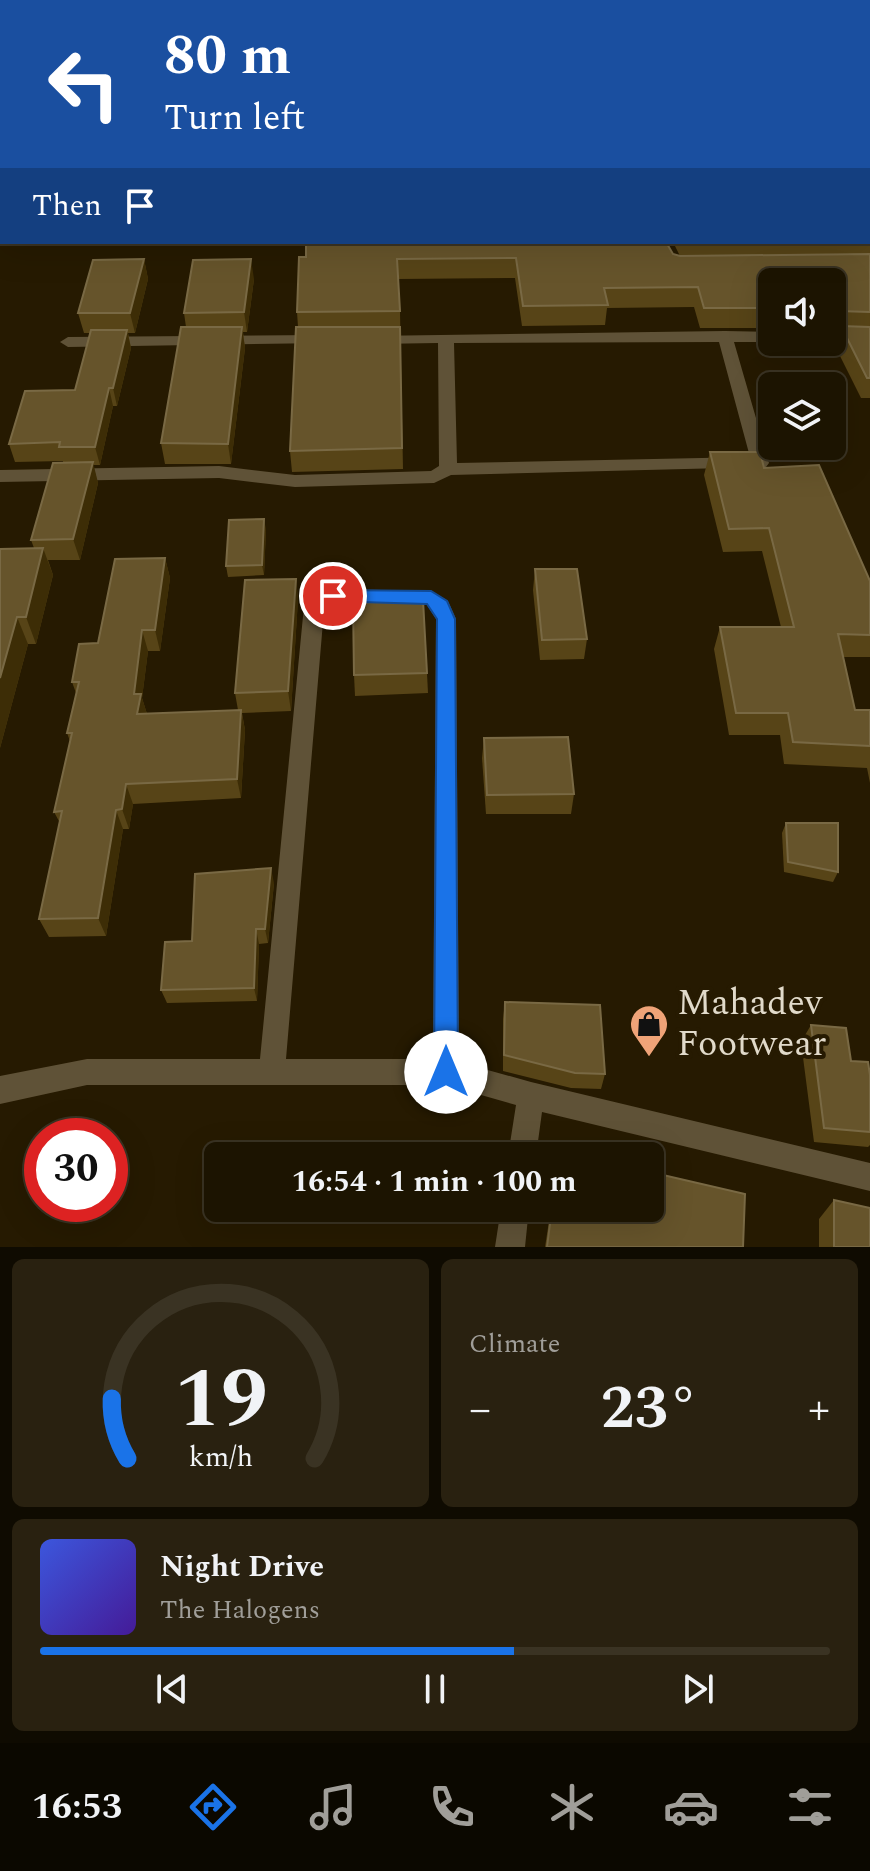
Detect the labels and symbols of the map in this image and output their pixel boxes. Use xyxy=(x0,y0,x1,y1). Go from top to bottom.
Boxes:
pin xyxy=(299,562,367,630)
place label: Mahadev Footwear xyxy=(677,976,826,1072)
shop icon: Mahadev Footwear xyxy=(628,1003,670,1058)
position arrow xyxy=(404,1030,488,1114)
speed limit sign: 30 xyxy=(24,1118,128,1222)

